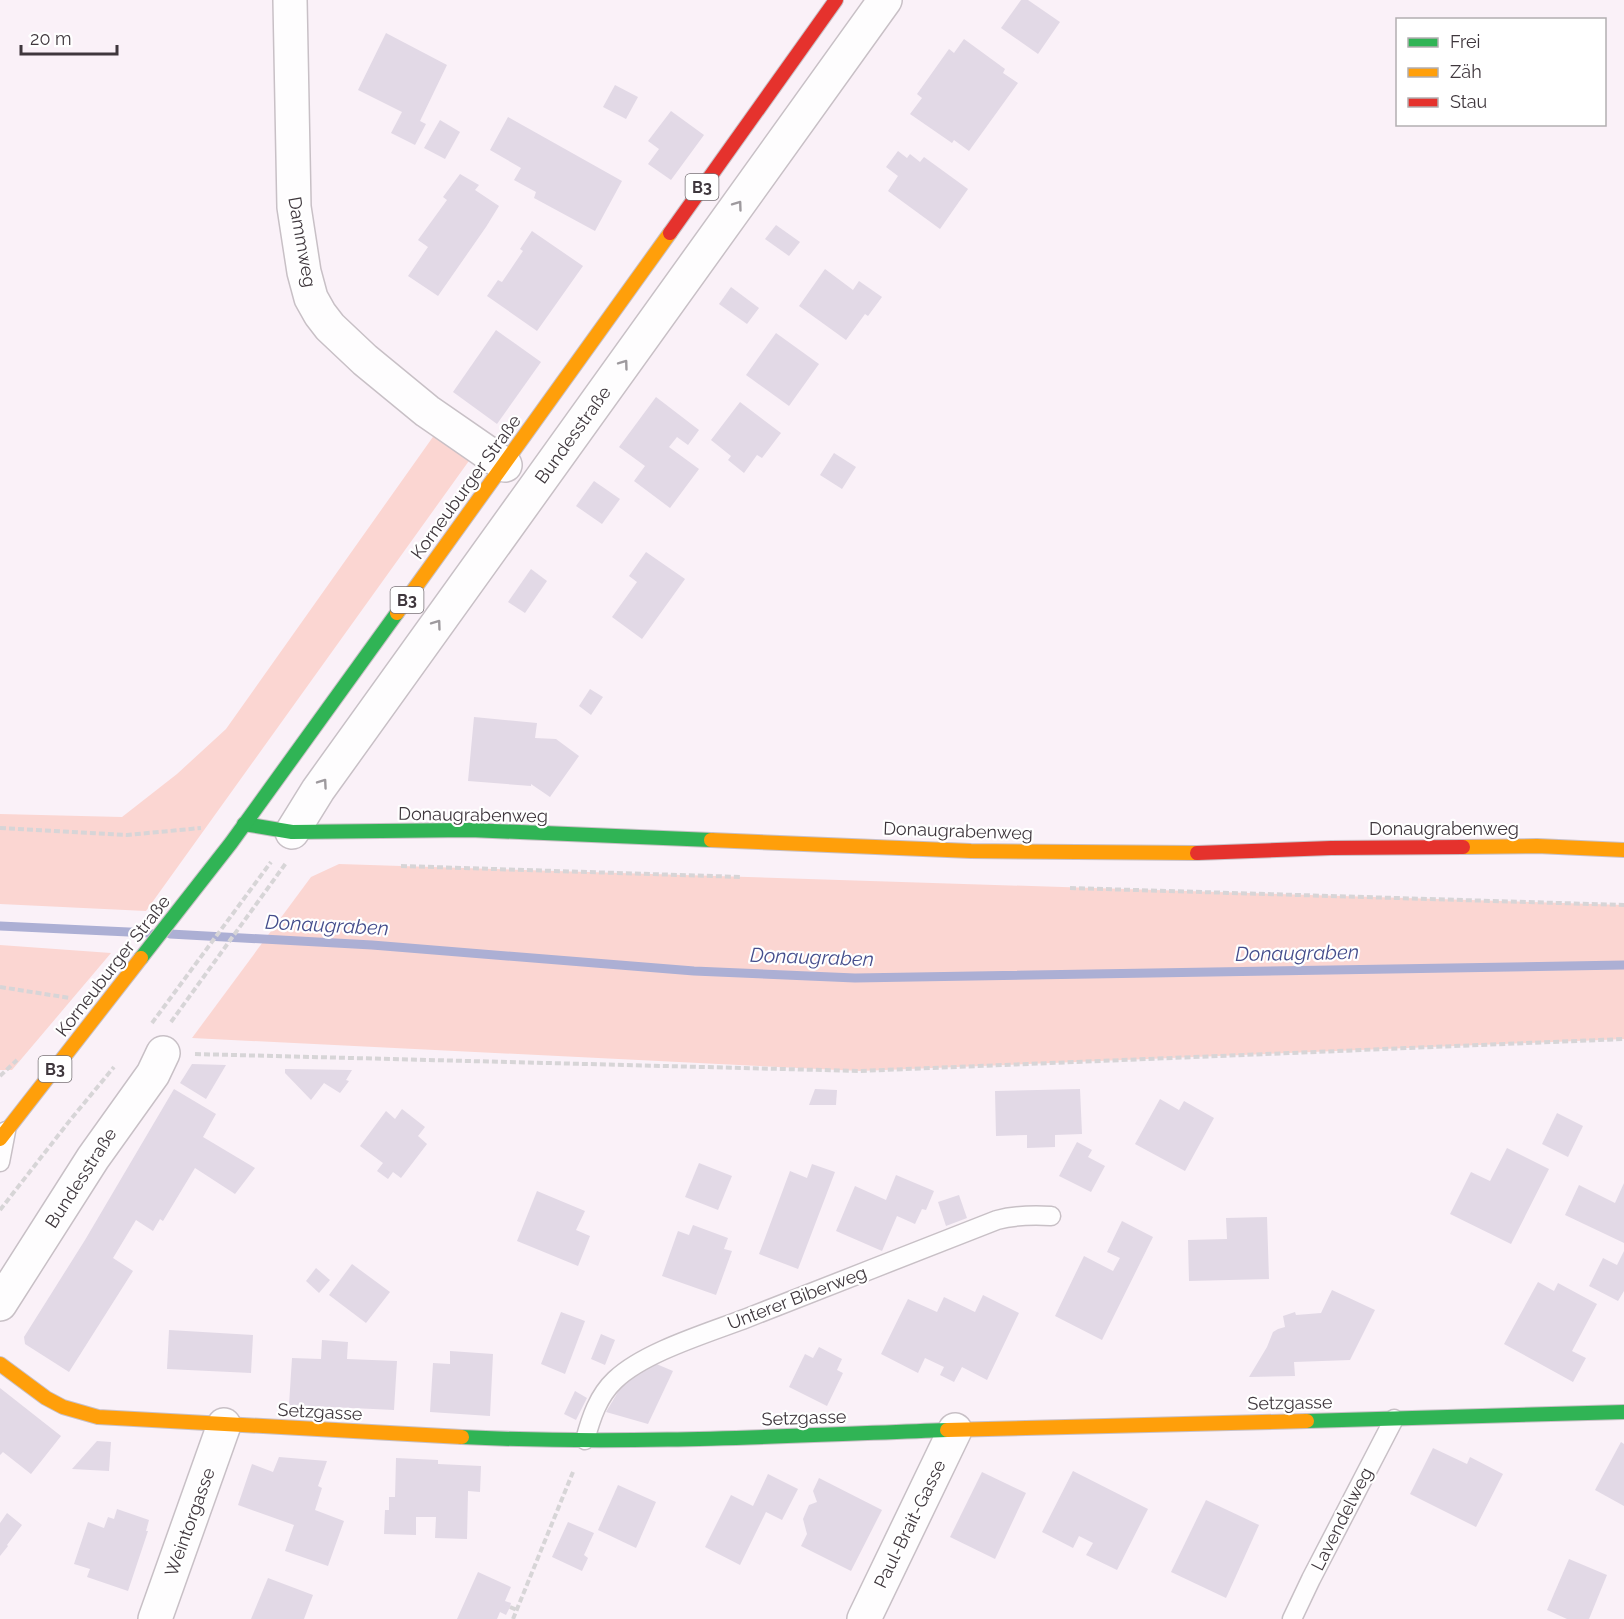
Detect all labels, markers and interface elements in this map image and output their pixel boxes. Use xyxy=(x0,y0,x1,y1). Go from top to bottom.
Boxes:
scale bar xyxy=(21,18,117,56)
legend xyxy=(1396,18,1606,126)
text: 20 m xyxy=(30,28,72,49)
text: Frei xyxy=(1450,31,1480,52)
text: Zäh xyxy=(1450,61,1482,82)
text: Stau xyxy=(1450,91,1487,112)
road number: B3 xyxy=(686,174,718,200)
street label: Dammweg xyxy=(284,195,321,289)
one-way arrow xyxy=(730,201,741,212)
one-way arrow xyxy=(617,359,628,370)
street label: Bundesstraße xyxy=(530,382,615,487)
street label: Korneuburger Straße xyxy=(406,410,525,563)
road number: B3 xyxy=(390,587,424,613)
one-way arrow xyxy=(430,620,441,631)
one-way arrow xyxy=(316,779,327,790)
street label: Donaugrabenweg xyxy=(398,803,548,826)
street label: Donaugrabenweg xyxy=(883,817,1033,844)
street label: Donaugrabenweg xyxy=(1369,818,1519,839)
street label: Korneuburger Straße xyxy=(51,891,174,1040)
water label: Donaugraben xyxy=(265,910,389,940)
water label: Donaugraben xyxy=(1235,940,1359,966)
water label: Donaugraben xyxy=(750,943,874,971)
road number: B3 xyxy=(38,1056,72,1082)
street label: Bundesstraße xyxy=(40,1123,121,1232)
street label: Unterer Biberweg xyxy=(724,1261,869,1334)
street label: Setzgasse xyxy=(1247,1391,1333,1414)
street label: Setzgasse xyxy=(277,1399,363,1424)
street label: Setzgasse xyxy=(761,1406,847,1429)
street label: Paul-Brait-Gasse xyxy=(869,1456,950,1591)
street label: Weintorgasse xyxy=(160,1464,219,1579)
street label: Lavendelweg xyxy=(1307,1464,1376,1574)

